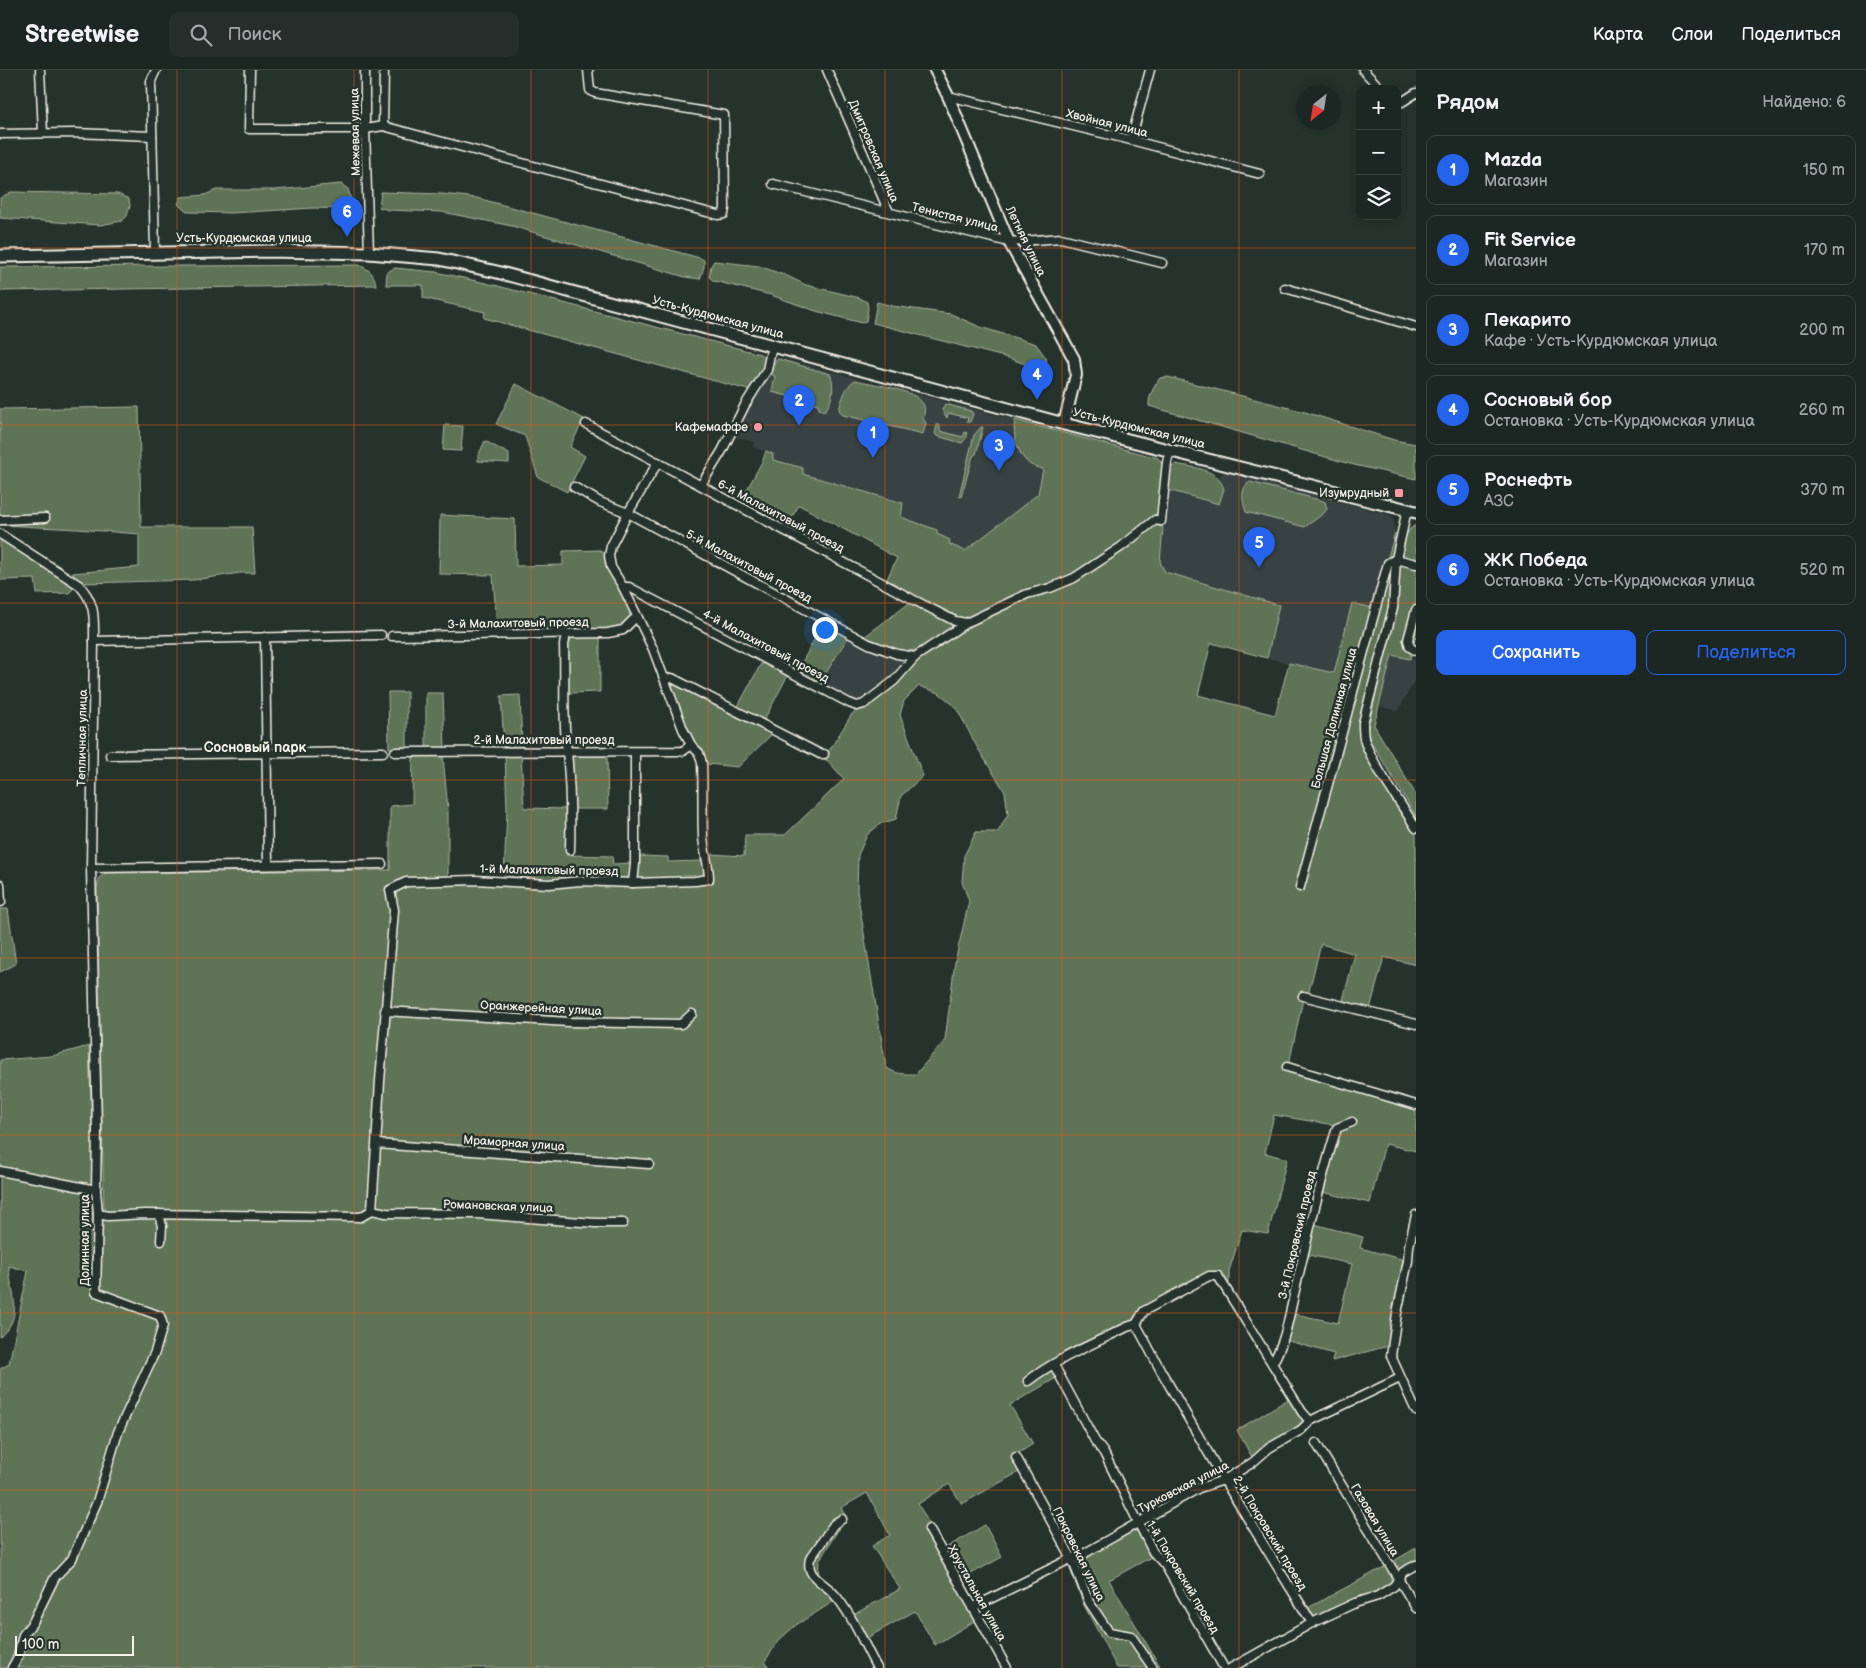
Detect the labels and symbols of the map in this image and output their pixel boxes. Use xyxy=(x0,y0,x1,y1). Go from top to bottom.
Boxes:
north arrow xyxy=(1296,85,1341,130)
street label: Межевая улица xyxy=(347,88,364,176)
street label: Дмитровская улица xyxy=(845,98,902,205)
street label: Хвойная улица xyxy=(1064,106,1149,141)
pin: 6 xyxy=(331,196,363,237)
street label: Тенистая улица xyxy=(910,199,1000,235)
street label: Летняя улица xyxy=(1002,203,1049,279)
street label: Усть-Курдюмская улица xyxy=(176,231,312,246)
street label: Усть-Курдюмская улица xyxy=(650,293,785,342)
pin: 4 xyxy=(1021,359,1053,400)
pin: 2 xyxy=(783,385,815,426)
street label: Усть-Курдюмская улица xyxy=(1071,405,1207,452)
pin: 1 xyxy=(857,417,889,458)
place label: Кафемаффе xyxy=(675,420,748,435)
marker: Кафемаффе xyxy=(752,421,764,433)
pin: 3 xyxy=(983,430,1015,471)
street label: 6-й Малахитовый проезд xyxy=(715,477,847,557)
place label: Изумрудный xyxy=(1319,486,1389,501)
marker: Изумрудный xyxy=(1393,487,1405,499)
street label: 5-й Малахитовый проезд xyxy=(683,527,815,606)
pin: 5 xyxy=(1243,527,1275,568)
street label: 4-й Малахитовый проезд xyxy=(700,607,832,687)
street label: 3-й Малахитовый проезд xyxy=(447,615,590,632)
your location xyxy=(812,617,838,643)
street label: Большая Долинная улица xyxy=(1308,646,1361,790)
street label: Тепличная улица xyxy=(74,689,91,787)
street label: 2-й Малахитовый проезд xyxy=(473,733,615,748)
district label: Сосновый парк xyxy=(204,739,307,756)
street label: 1-й Малахитовый проезд xyxy=(480,862,619,879)
street label: Оранжерейная улица xyxy=(480,998,602,1019)
street label: Мраморная улица xyxy=(463,1132,565,1155)
street label: 3-й Покровский проезд xyxy=(1275,1169,1320,1301)
street label: Долинная улица xyxy=(78,1194,93,1286)
street label: Романовская улица xyxy=(443,1197,553,1216)
street label: Турковская улица xyxy=(1135,1458,1231,1517)
street label: 2-й Покровский проезд xyxy=(1229,1473,1310,1594)
street label: Газовая улица xyxy=(1347,1481,1402,1559)
street label: Покровская улица xyxy=(1049,1505,1108,1604)
street label: 1-й Покровский проезд xyxy=(1143,1518,1223,1637)
street label: Хрустальная улица xyxy=(944,1543,1009,1644)
scale bar xyxy=(15,1633,134,1656)

